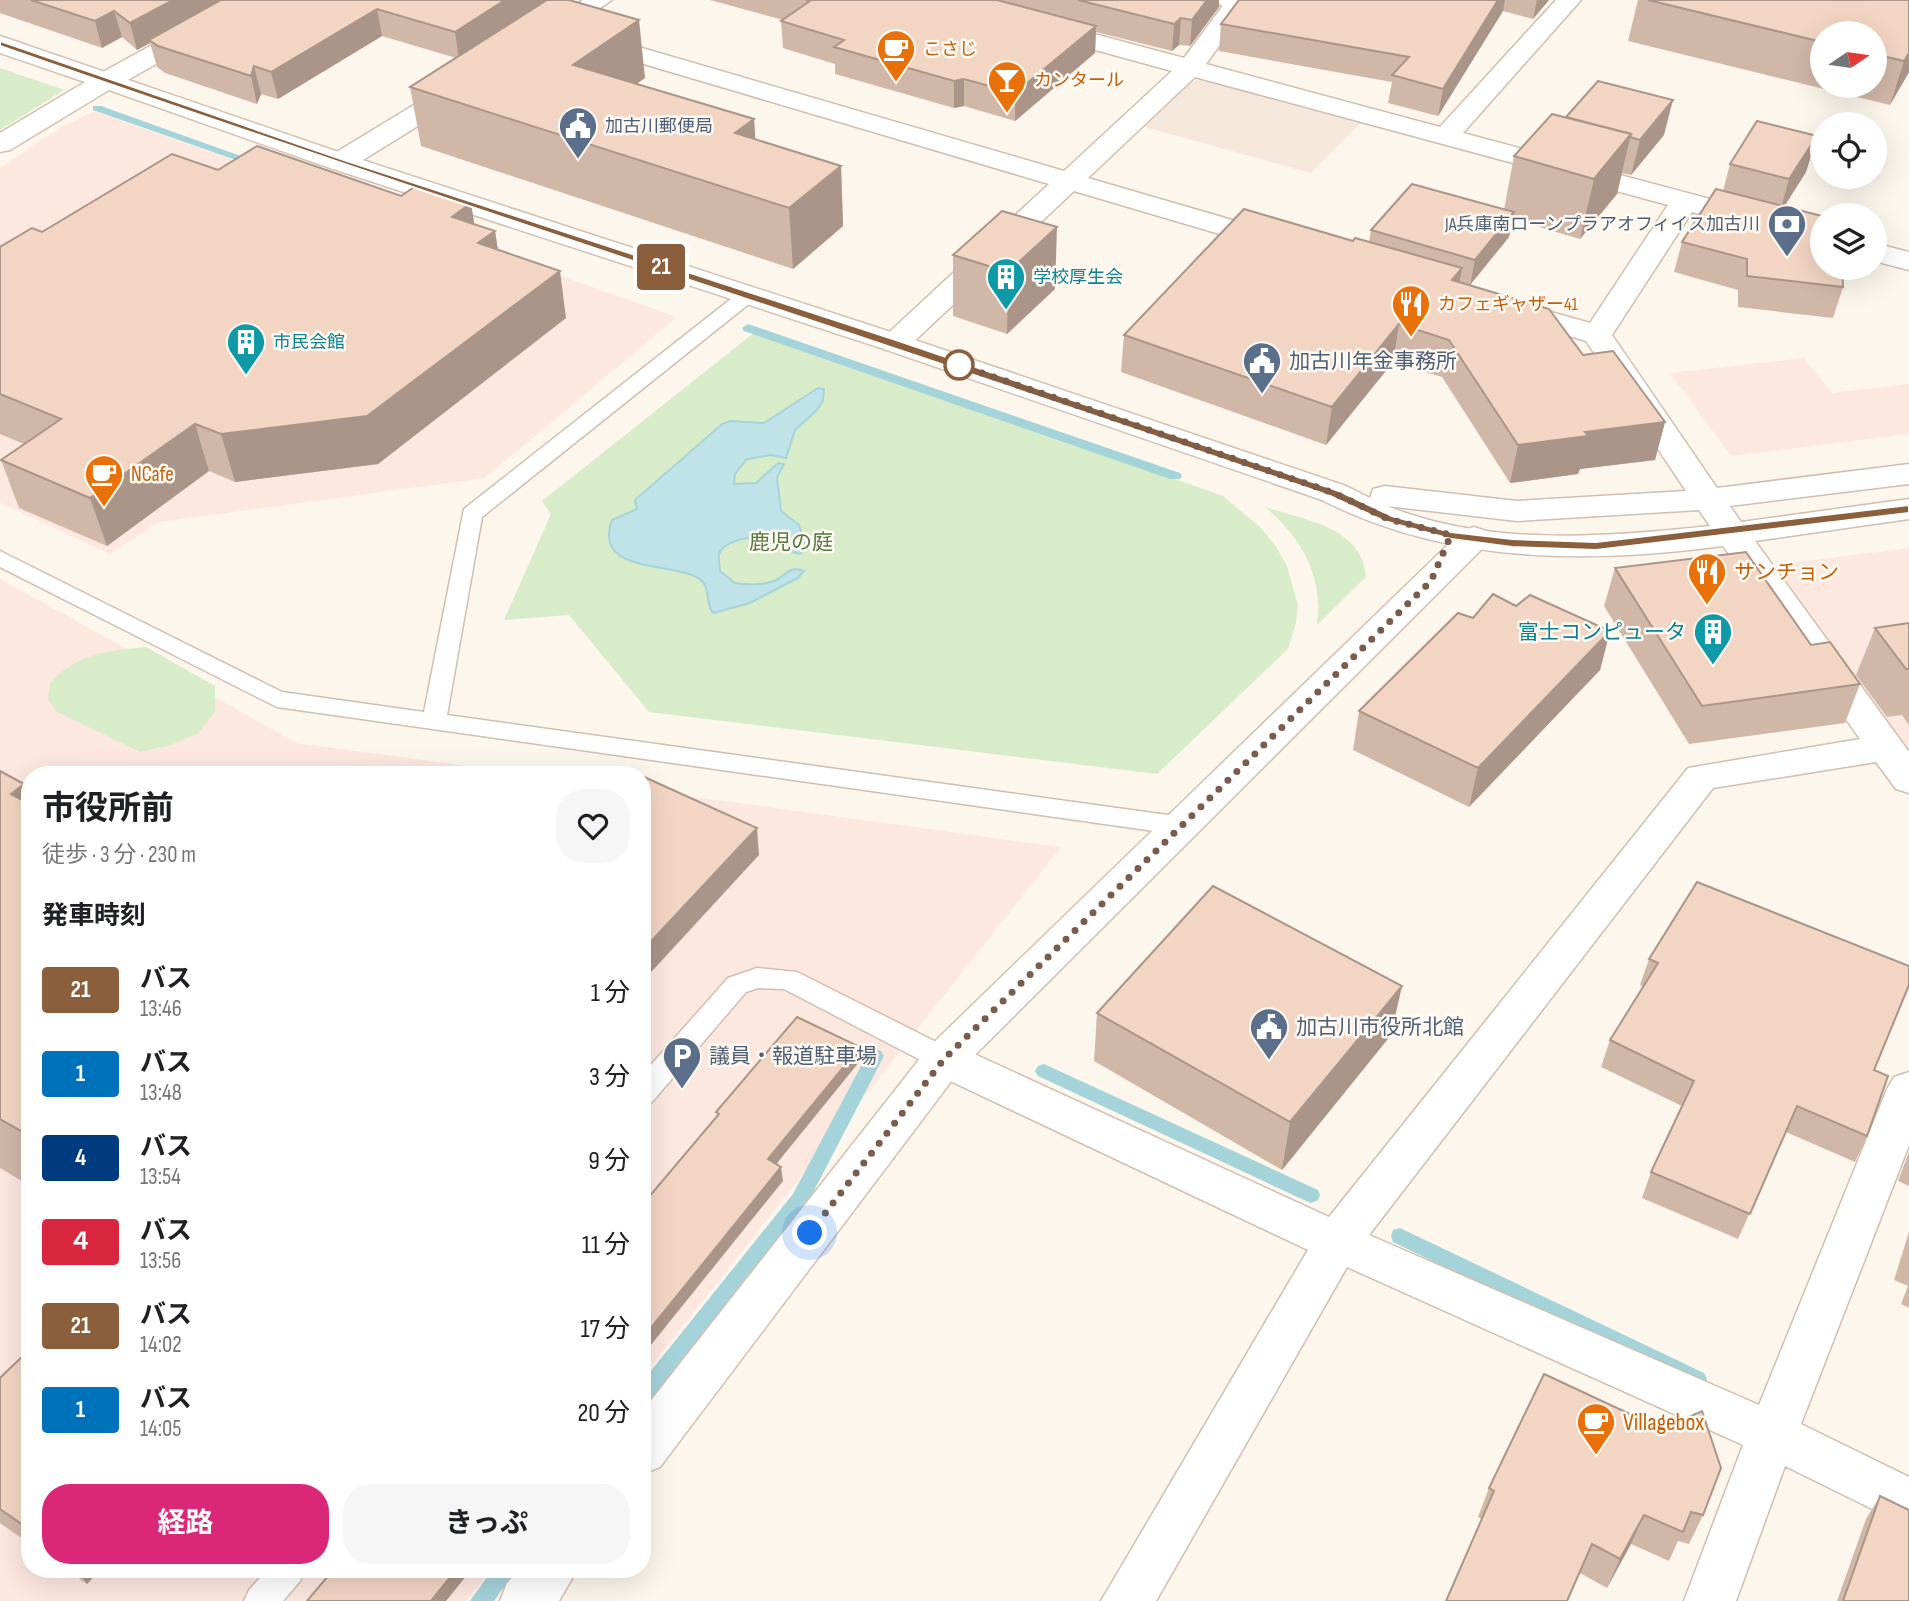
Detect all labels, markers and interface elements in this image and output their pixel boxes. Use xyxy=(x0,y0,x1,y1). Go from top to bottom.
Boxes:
north arrow xyxy=(1810,21,1886,98)
map controls xyxy=(1810,21,1887,280)
cafe icon: こさじ xyxy=(875,28,917,83)
place label: こさじ xyxy=(923,39,977,60)
bar icon: カンタール xyxy=(986,59,1028,114)
place label: カンタール xyxy=(1034,70,1124,91)
public building icon: 加古川郵便局 xyxy=(557,105,599,160)
button: locate xyxy=(1810,112,1887,189)
place label: 加古川郵便局 xyxy=(605,116,713,137)
bank icon: JA兵庫南ローンプラアオフィイス加古川 xyxy=(1766,203,1808,258)
button: layers xyxy=(1810,203,1887,280)
place label: JA兵庫南ローンプラアオフィイス加古川 xyxy=(1444,214,1760,235)
line badge: 21 xyxy=(630,244,692,290)
text: 21 xyxy=(651,252,671,281)
building icon: 学校厚生会 xyxy=(985,256,1027,311)
place label: 学校厚生会 xyxy=(1033,267,1123,288)
restaurant icon: カフェギャザー41 xyxy=(1390,283,1432,338)
place label: カフェギャザー41 xyxy=(1438,294,1579,315)
building icon: 市民会館 xyxy=(225,321,267,376)
place label: 市民会館 xyxy=(273,332,345,353)
public building icon: 加古川年金事務所 xyxy=(1241,340,1283,395)
place label: 加古川年金事務所 xyxy=(1289,349,1457,374)
unlabelled marker xyxy=(944,350,974,380)
cafe icon: NCafe xyxy=(83,453,125,508)
place label: NCafe xyxy=(131,462,174,487)
park label: 鹿児の庭 xyxy=(749,530,833,555)
restaurant icon: サンチョン xyxy=(1686,551,1728,606)
place label: サンチョン xyxy=(1734,560,1839,585)
building icon: 富士コンピュータ xyxy=(1692,611,1734,666)
place label: 富士コンピュータ xyxy=(1518,620,1686,645)
text: 市役所前 xyxy=(42,789,174,829)
button: heart xyxy=(556,789,630,863)
text: 徒歩 · 3 分 · 230 m xyxy=(42,841,196,869)
text: 発車時刻 xyxy=(42,901,146,932)
text: バス xyxy=(140,964,192,995)
text: 21 xyxy=(71,975,90,1004)
text: 1 分 xyxy=(591,978,630,1009)
text: 13:46 xyxy=(140,995,182,1023)
public building icon: 加古川市役所北館 xyxy=(1248,1006,1290,1061)
place label: 加古川市役所北館 xyxy=(1296,1015,1464,1040)
parking icon: 議員・報道駐車場 xyxy=(661,1035,703,1090)
place label: 議員・報道駐車場 xyxy=(709,1044,877,1069)
text: バス xyxy=(140,1048,192,1079)
text: 1 xyxy=(76,1059,85,1088)
text: 3 分 xyxy=(589,1062,630,1093)
text: 13:48 xyxy=(140,1079,182,1107)
text: バス xyxy=(140,1132,192,1163)
text: 4 xyxy=(75,1143,86,1172)
text: 9 分 xyxy=(588,1146,630,1177)
text: 13:54 xyxy=(140,1163,181,1191)
your location xyxy=(792,1215,827,1250)
text: バス xyxy=(140,1216,192,1247)
text: ４ xyxy=(69,1227,93,1256)
text: 11 分 xyxy=(582,1230,630,1261)
text: 13:56 xyxy=(140,1247,181,1275)
text: バス xyxy=(140,1300,192,1331)
text: 21 xyxy=(71,1311,90,1340)
text: 17 分 xyxy=(580,1314,630,1345)
text: 14:02 xyxy=(140,1331,182,1359)
text: バス xyxy=(140,1384,192,1415)
text: 1 xyxy=(76,1395,85,1424)
text: 20 分 xyxy=(578,1398,630,1429)
cafe icon: Villagebox xyxy=(1575,1401,1617,1456)
place label: Villagebox xyxy=(1623,1408,1704,1437)
text: 14:05 xyxy=(140,1415,181,1443)
button: 経路 xyxy=(42,1484,329,1564)
button: きっぷ xyxy=(343,1484,630,1564)

